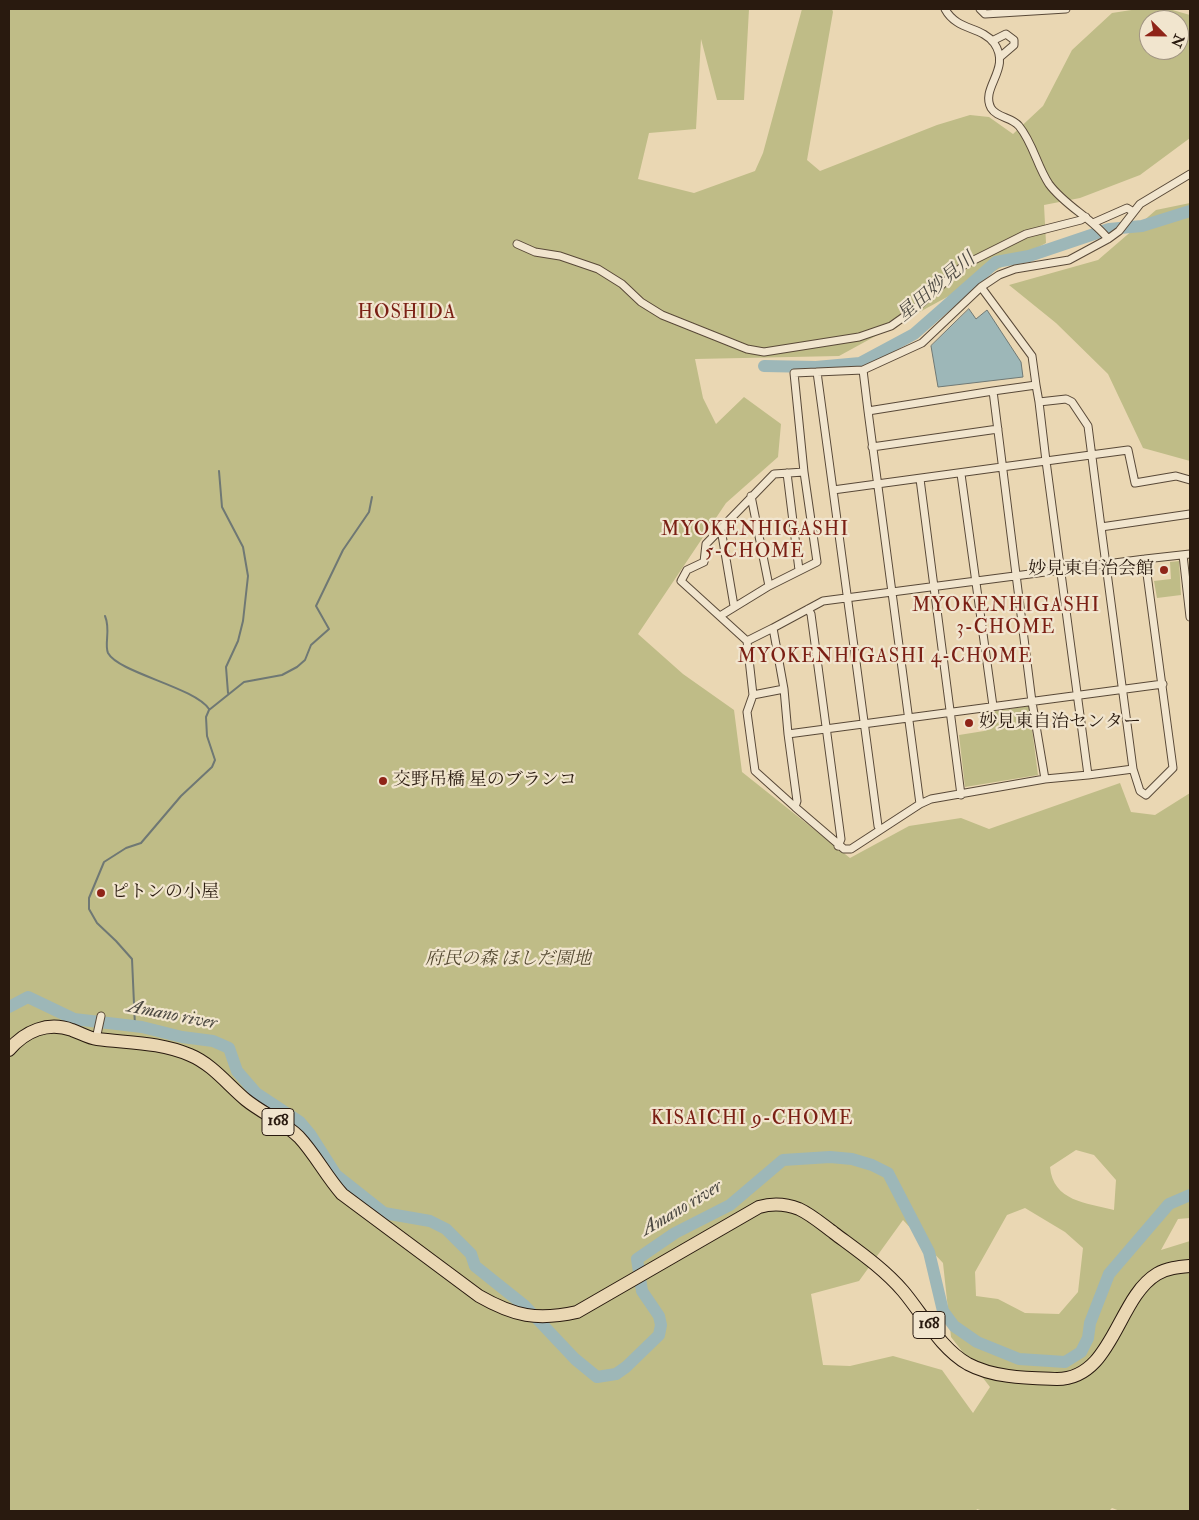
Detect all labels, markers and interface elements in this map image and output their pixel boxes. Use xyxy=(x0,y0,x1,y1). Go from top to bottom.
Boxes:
north arrow xyxy=(1139,10,1189,60)
text: N xyxy=(1167,32,1188,50)
water label: 星田妙見川 xyxy=(893,249,981,327)
district label: HOSHIDA xyxy=(357,303,457,325)
district label: MYOKENHIGASHI 5-CHOME xyxy=(659,520,851,564)
place label: 妙見東自治会館 xyxy=(1028,559,1154,581)
marker: 妙見東自治会館 xyxy=(1158,564,1170,576)
district label: MYOKENHIGASHI 3-CHOME xyxy=(910,596,1102,640)
district label: MYOKENHIGASHI 4-CHOME xyxy=(735,647,1035,669)
place label: 妙見東自治センター xyxy=(979,712,1141,734)
marker: 妙見東自治センター xyxy=(963,717,975,729)
place label: 交野吊橋 星のブランコ xyxy=(393,770,577,792)
marker: 交野吊橋 星のブランコ xyxy=(377,775,389,787)
place label: ピトンの小屋 xyxy=(111,882,219,904)
marker: ピトンの小屋 xyxy=(95,887,107,899)
park label: 府民の森 ほしだ園地 xyxy=(425,949,591,971)
water label: Amano river xyxy=(125,996,219,1036)
road number: 168 xyxy=(262,1108,294,1136)
district label: KISAICHI 9-CHOME xyxy=(649,1109,855,1131)
water label: Amano river xyxy=(637,1176,727,1242)
road number: 168 xyxy=(913,1312,945,1338)

